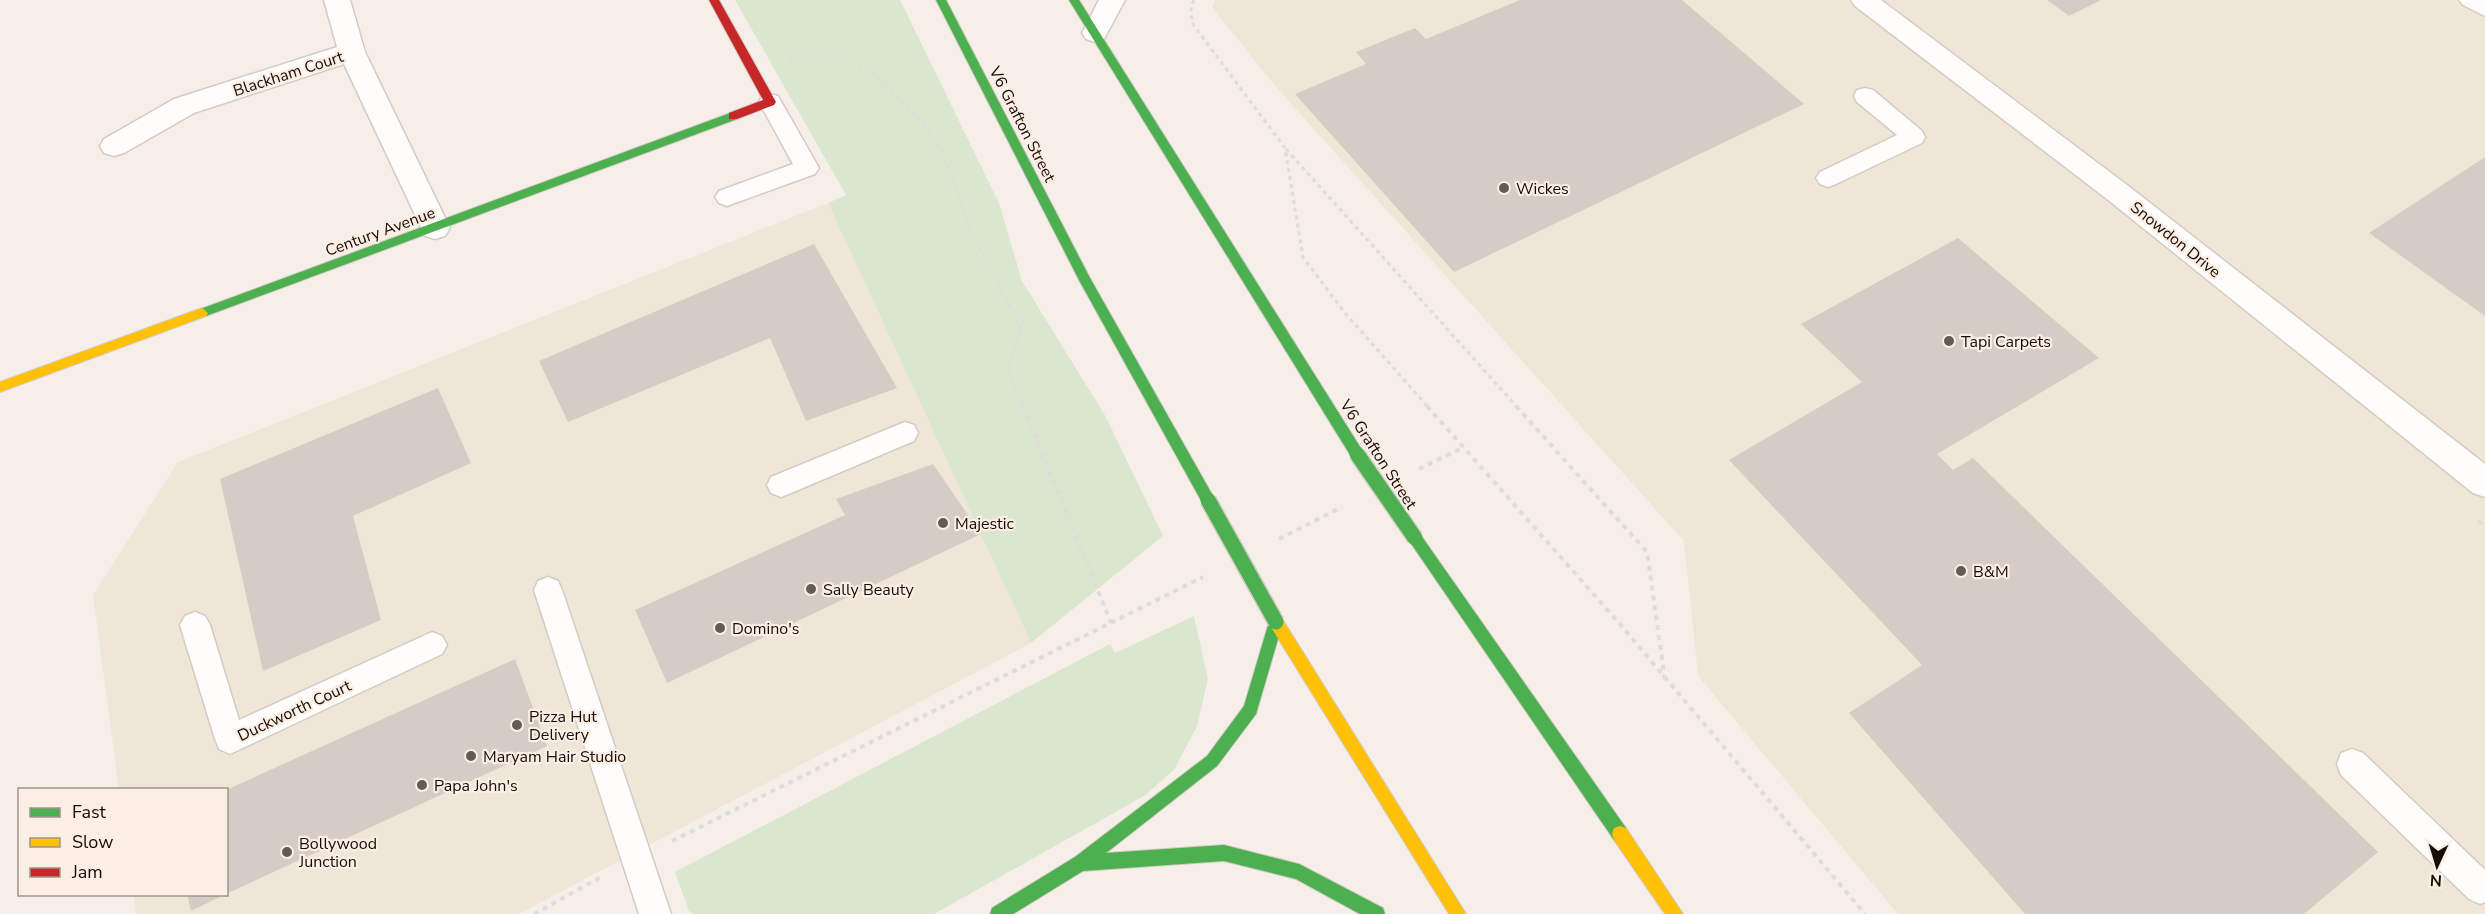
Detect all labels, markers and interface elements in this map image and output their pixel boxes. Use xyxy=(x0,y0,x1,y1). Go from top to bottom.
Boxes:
street label: Blackham Court xyxy=(230,46,347,102)
street label: V6 Grafton Street xyxy=(983,62,1061,186)
place label: Wickes xyxy=(1516,178,1569,200)
marker: Wickes xyxy=(1497,181,1511,195)
street label: Snowdon Drive xyxy=(2126,196,2225,283)
street label: Century Avenue xyxy=(322,202,438,262)
place label: Tapi Carpets xyxy=(1961,331,2051,353)
marker: Tapi Carpets xyxy=(1942,334,1956,348)
street label: V6 Grafton Street xyxy=(1334,395,1422,514)
place label: Majestic xyxy=(955,513,1014,535)
marker: Majestic xyxy=(936,516,950,530)
place label: B&M xyxy=(1973,561,2009,583)
marker: B&M xyxy=(1954,564,1968,578)
place label: Sally Beauty xyxy=(823,579,914,601)
marker: Sally Beauty xyxy=(804,582,818,596)
place label: Domino's xyxy=(732,618,799,640)
marker: Domino's xyxy=(713,621,727,635)
street label: Duckworth Court xyxy=(234,675,355,747)
place label: Pizza Hut Delivery xyxy=(529,706,597,746)
marker: Pizza Hut Delivery xyxy=(510,718,524,732)
place label: Maryam Hair Studio xyxy=(483,746,626,768)
marker: Maryam Hair Studio xyxy=(464,749,478,763)
place label: Papa John's xyxy=(434,775,518,797)
marker: Papa John's xyxy=(415,778,429,792)
legend xyxy=(18,788,228,896)
text: Fast xyxy=(72,800,107,824)
text: Slow xyxy=(72,830,113,854)
place label: Bollywood Junction xyxy=(298,833,377,873)
north arrow xyxy=(2407,836,2467,896)
marker: Bollywood Junction xyxy=(280,845,294,859)
text: Jam xyxy=(71,860,103,884)
text: N xyxy=(2429,869,2443,891)

